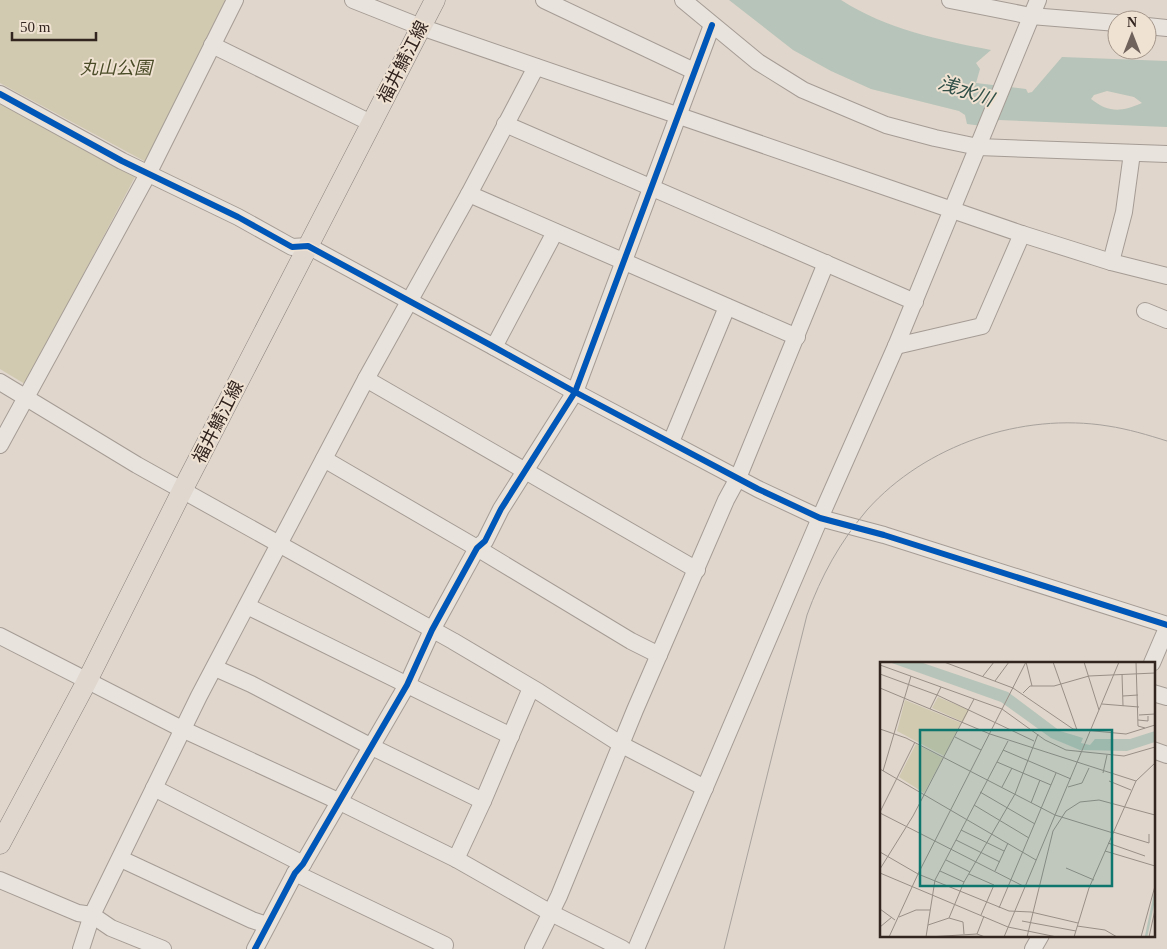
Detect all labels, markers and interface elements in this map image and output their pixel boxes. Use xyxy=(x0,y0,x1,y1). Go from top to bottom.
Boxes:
scale bar xyxy=(12,10,96,42)
north arrow xyxy=(1107,10,1157,60)
text: N xyxy=(1127,15,1137,30)
street label: 福井鯖江線 xyxy=(374,17,432,107)
text: 50 m xyxy=(20,19,51,35)
park label: 丸山公園 xyxy=(80,58,155,78)
water label: 浅水川 xyxy=(936,72,998,111)
street label: 福井鯖江線 xyxy=(189,377,247,467)
inset map xyxy=(880,662,1154,936)

